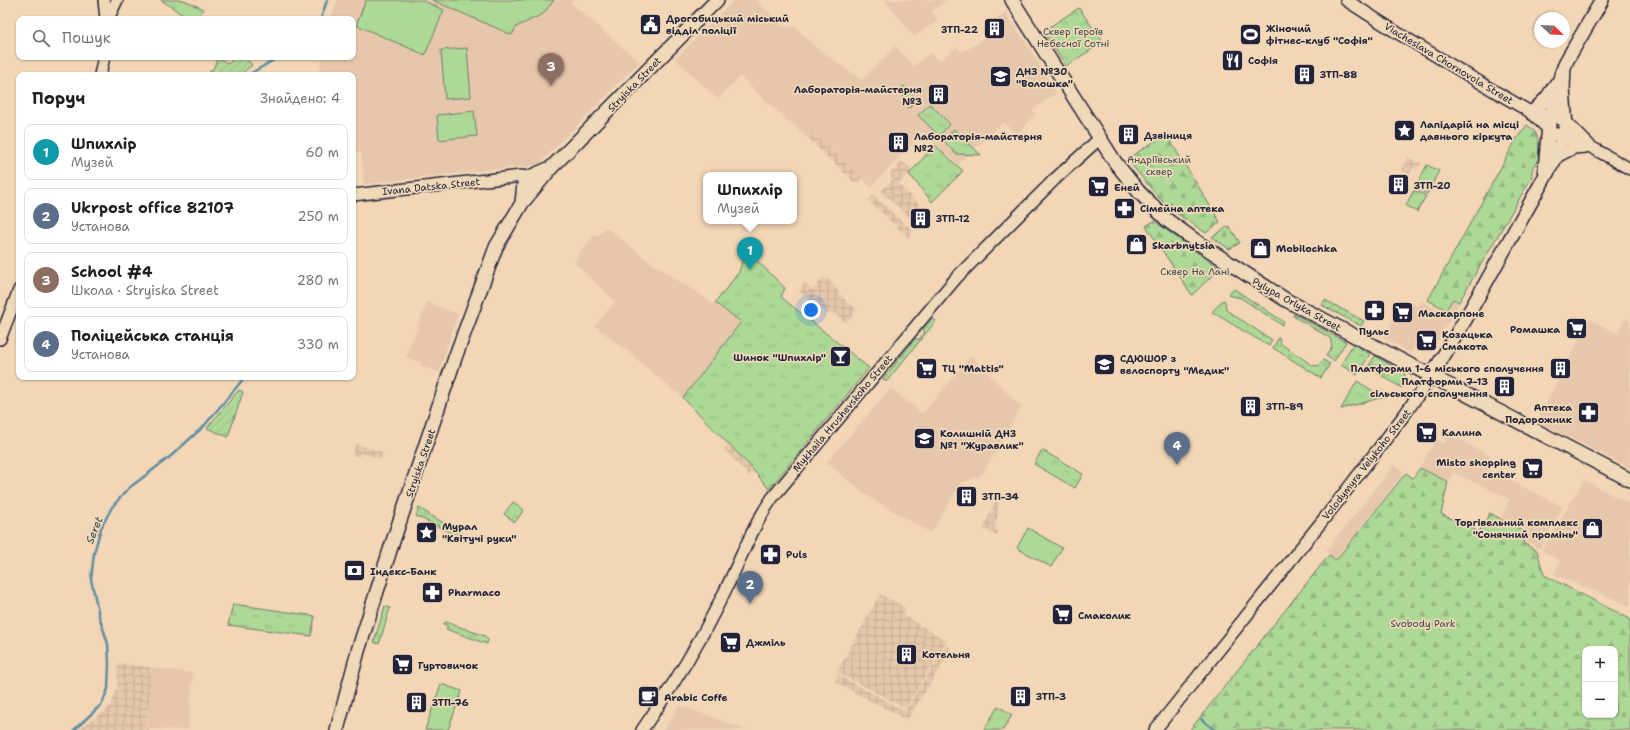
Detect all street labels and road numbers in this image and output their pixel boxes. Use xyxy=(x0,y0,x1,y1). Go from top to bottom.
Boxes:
street label: Viacheslava Chornovola Street xyxy=(1382,20,1516,107)
street label: Stryiska Street xyxy=(605,54,664,115)
street label: Ivana Datska Street xyxy=(382,175,481,198)
street label: Pylypa Orlyka Street xyxy=(1250,275,1344,334)
street label: Mykhaila Hrushevskoho Street xyxy=(790,352,895,474)
street label: Volodymyra Velykoho Street xyxy=(1319,406,1414,522)
street label: Stryiska Street xyxy=(403,427,438,499)

